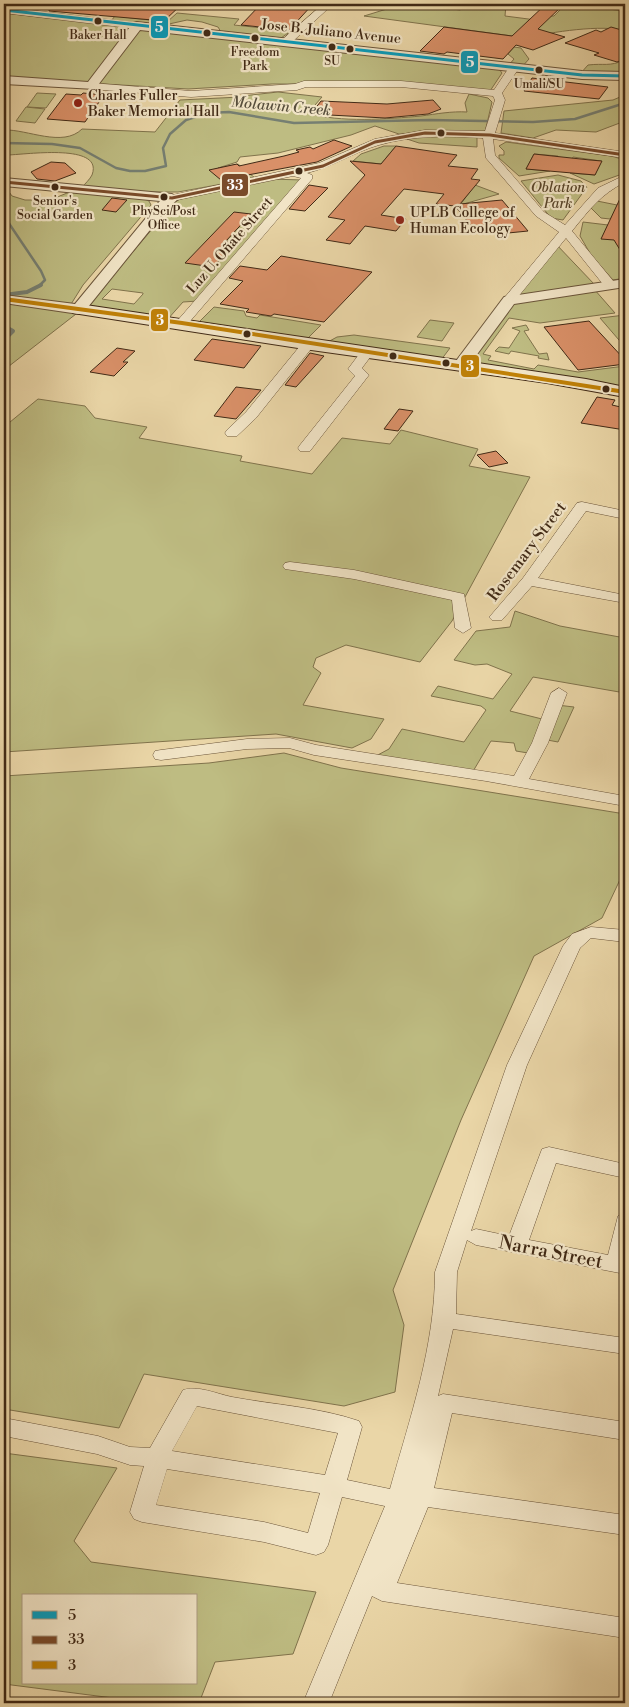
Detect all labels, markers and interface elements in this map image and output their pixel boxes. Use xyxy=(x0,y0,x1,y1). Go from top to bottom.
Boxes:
line badge: 5 xyxy=(150,15,169,39)
marker: Baker Hall xyxy=(93,16,103,26)
street label: Jose B. Juliano Avenue xyxy=(259,16,402,48)
text: 5 xyxy=(155,19,164,37)
place label: Baker Hall xyxy=(68,28,127,43)
unlabelled marker xyxy=(202,28,212,38)
marker: Freedom Park xyxy=(250,33,260,43)
marker: SU xyxy=(327,42,337,52)
unlabelled marker xyxy=(345,44,355,54)
place label: Freedom Park xyxy=(230,45,280,74)
line badge: 5 xyxy=(460,50,479,74)
place label: SU xyxy=(324,54,340,69)
text: 5 xyxy=(466,54,475,72)
marker: Umali/SU xyxy=(534,65,544,75)
place label: Umali/SU xyxy=(514,77,564,92)
place label: Charles Fuller Baker Memorial Hall xyxy=(87,87,219,121)
water label: Molawin Creek xyxy=(230,93,332,120)
marker: Charles Fuller Baker Memorial Hall xyxy=(72,97,84,109)
unlabelled marker xyxy=(436,128,446,138)
unlabelled marker xyxy=(294,166,304,176)
line badge: 33 xyxy=(221,173,249,197)
text: 33 xyxy=(227,177,243,195)
park label: Oblation Park xyxy=(531,179,585,213)
marker: Senior's Social Garden xyxy=(50,182,60,192)
marker: PhySci/Post Office xyxy=(159,192,169,202)
place label: Senior's Social Garden xyxy=(17,194,93,223)
street label: Luz U. Oñate Street xyxy=(183,194,277,298)
place label: PhySci/Post Office xyxy=(132,204,197,233)
place label: UPLB College of Human Ecology xyxy=(410,204,515,238)
marker: UPLB College of Human Ecology xyxy=(394,214,406,226)
line badge: 3 xyxy=(150,308,169,332)
text: 3 xyxy=(156,312,164,330)
unlabelled marker xyxy=(242,329,252,339)
unlabelled marker xyxy=(388,351,398,361)
line badge: 3 xyxy=(460,354,480,378)
unlabelled marker xyxy=(441,358,451,368)
text: 3 xyxy=(466,358,474,376)
unlabelled marker xyxy=(601,384,611,394)
street label: Rosemary Street xyxy=(483,498,571,605)
street label: Narra Street xyxy=(497,1230,605,1274)
legend xyxy=(22,1594,198,1684)
text: 5 xyxy=(68,1606,76,1625)
text: 33 xyxy=(68,1630,85,1649)
text: 3 xyxy=(68,1656,76,1675)

